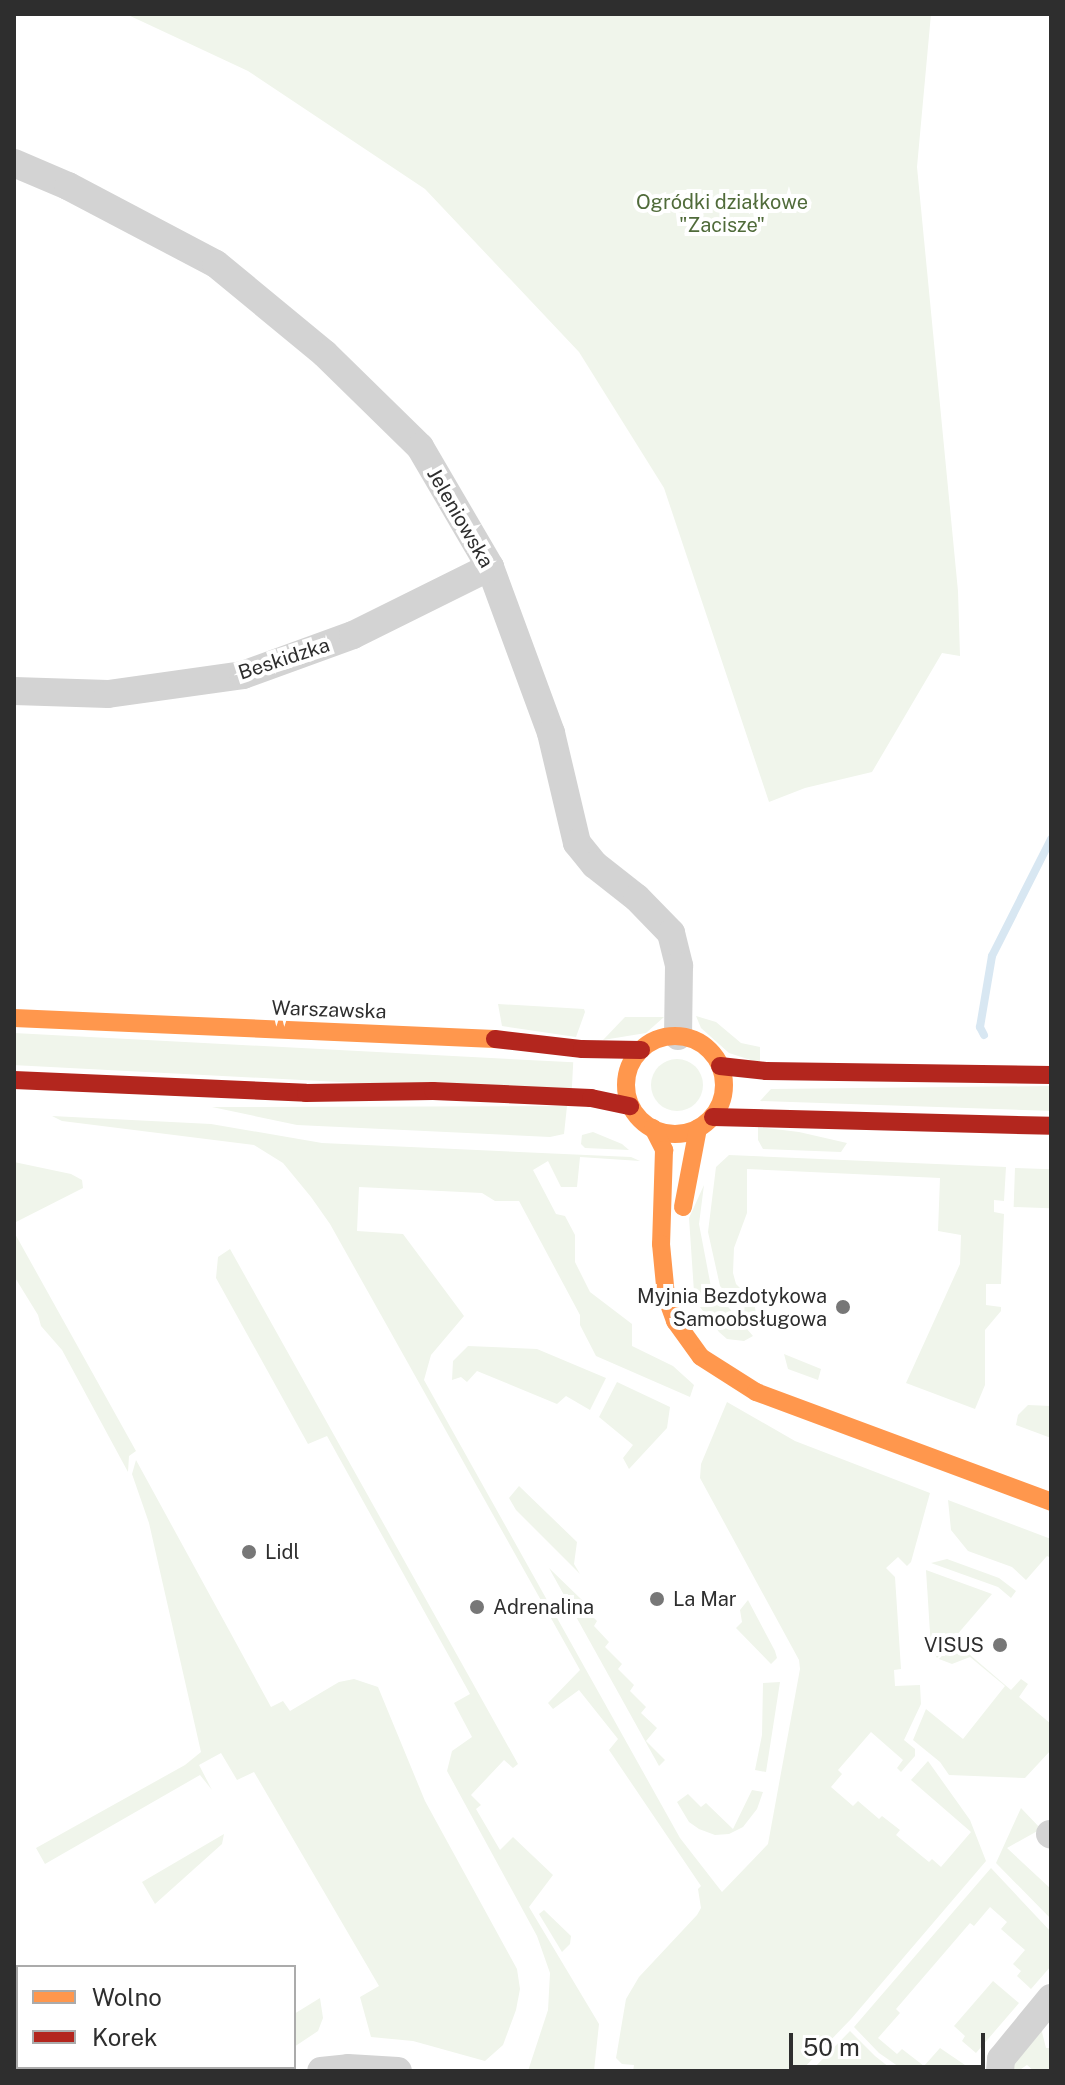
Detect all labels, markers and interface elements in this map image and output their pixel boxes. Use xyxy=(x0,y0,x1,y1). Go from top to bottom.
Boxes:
park label: Ogródki działkowe "Zacisze" xyxy=(636,190,808,237)
street label: Jeleniowska xyxy=(422,464,498,572)
street label: Beskidzka xyxy=(235,633,333,685)
street label: Warszawska xyxy=(271,996,387,1024)
place label: Myjnia Bezdotykowa Samoobsługowa xyxy=(637,1284,827,1331)
marker: Myjnia Bezdotykowa Samoobsługowa xyxy=(834,1298,852,1316)
place label: Lidl xyxy=(265,1540,300,1564)
marker: Lidl xyxy=(240,1543,258,1561)
place label: La Mar xyxy=(673,1587,737,1611)
marker: La Mar xyxy=(648,1590,666,1608)
place label: Adrenalina xyxy=(493,1595,594,1619)
marker: Adrenalina xyxy=(468,1598,486,1616)
place label: VISUS xyxy=(924,1633,984,1657)
marker: VISUS xyxy=(991,1636,1009,1654)
legend xyxy=(16,1965,296,2069)
text: Wolno xyxy=(92,1983,162,2011)
scale bar xyxy=(793,2017,989,2067)
text: Korek xyxy=(92,2023,158,2051)
text: 50 m xyxy=(803,2033,860,2061)

